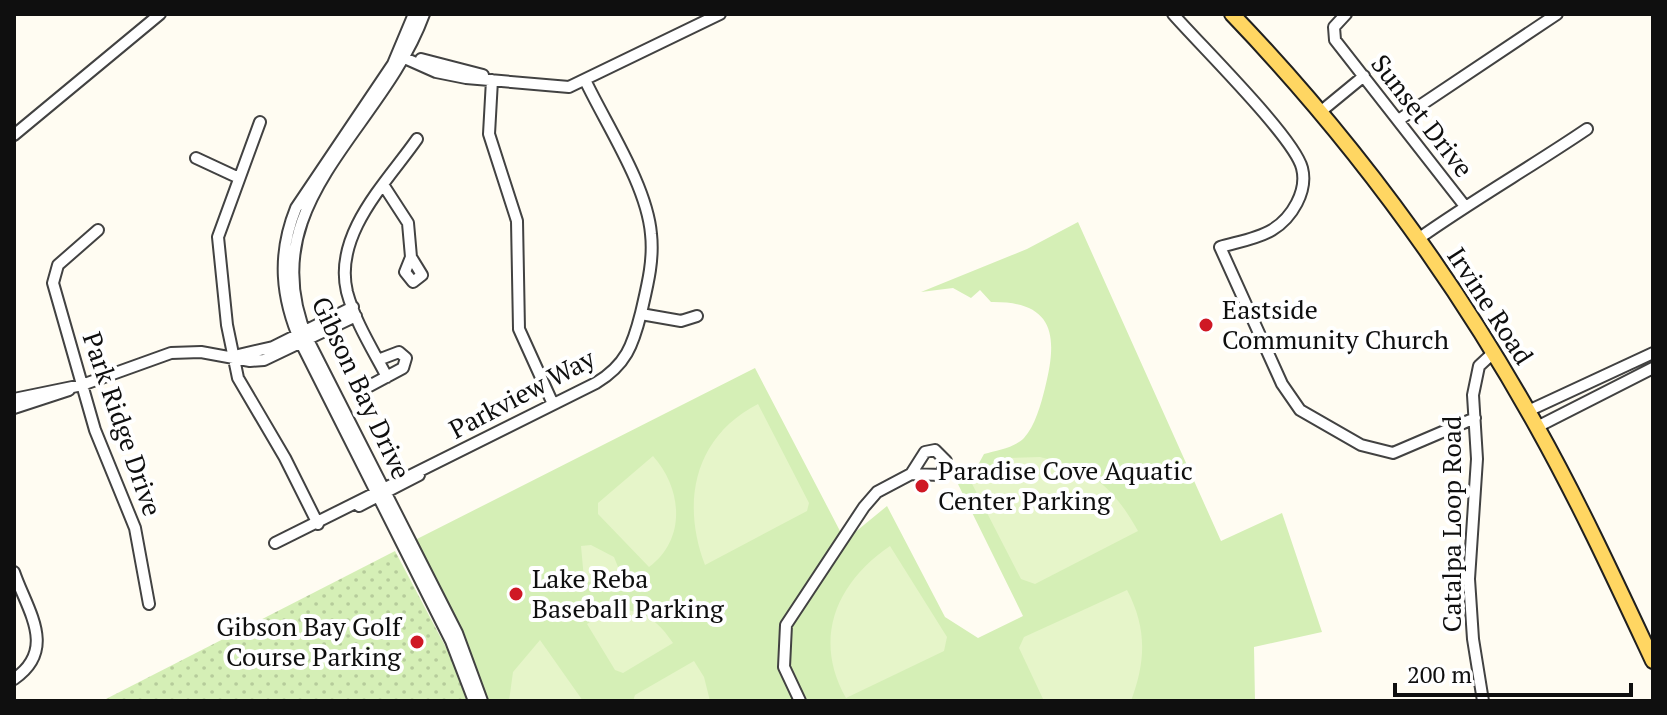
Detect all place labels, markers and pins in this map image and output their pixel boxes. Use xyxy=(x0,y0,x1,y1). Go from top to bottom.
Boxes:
place label: Eastside Community Church xyxy=(1222,292,1449,356)
marker: Eastside Community Church xyxy=(1197,316,1215,334)
place label: Paradise Cove Aquatic Center Parking xyxy=(938,453,1193,517)
marker: Paradise Cove Aquatic Center Parking xyxy=(913,477,931,495)
place label: Lake Reba Baseball Parking xyxy=(532,561,724,625)
marker: Lake Reba Baseball Parking xyxy=(507,585,525,603)
place label: Gibson Bay Golf Course Parking xyxy=(216,609,403,673)
marker: Gibson Bay Golf Course Parking xyxy=(408,633,426,651)

